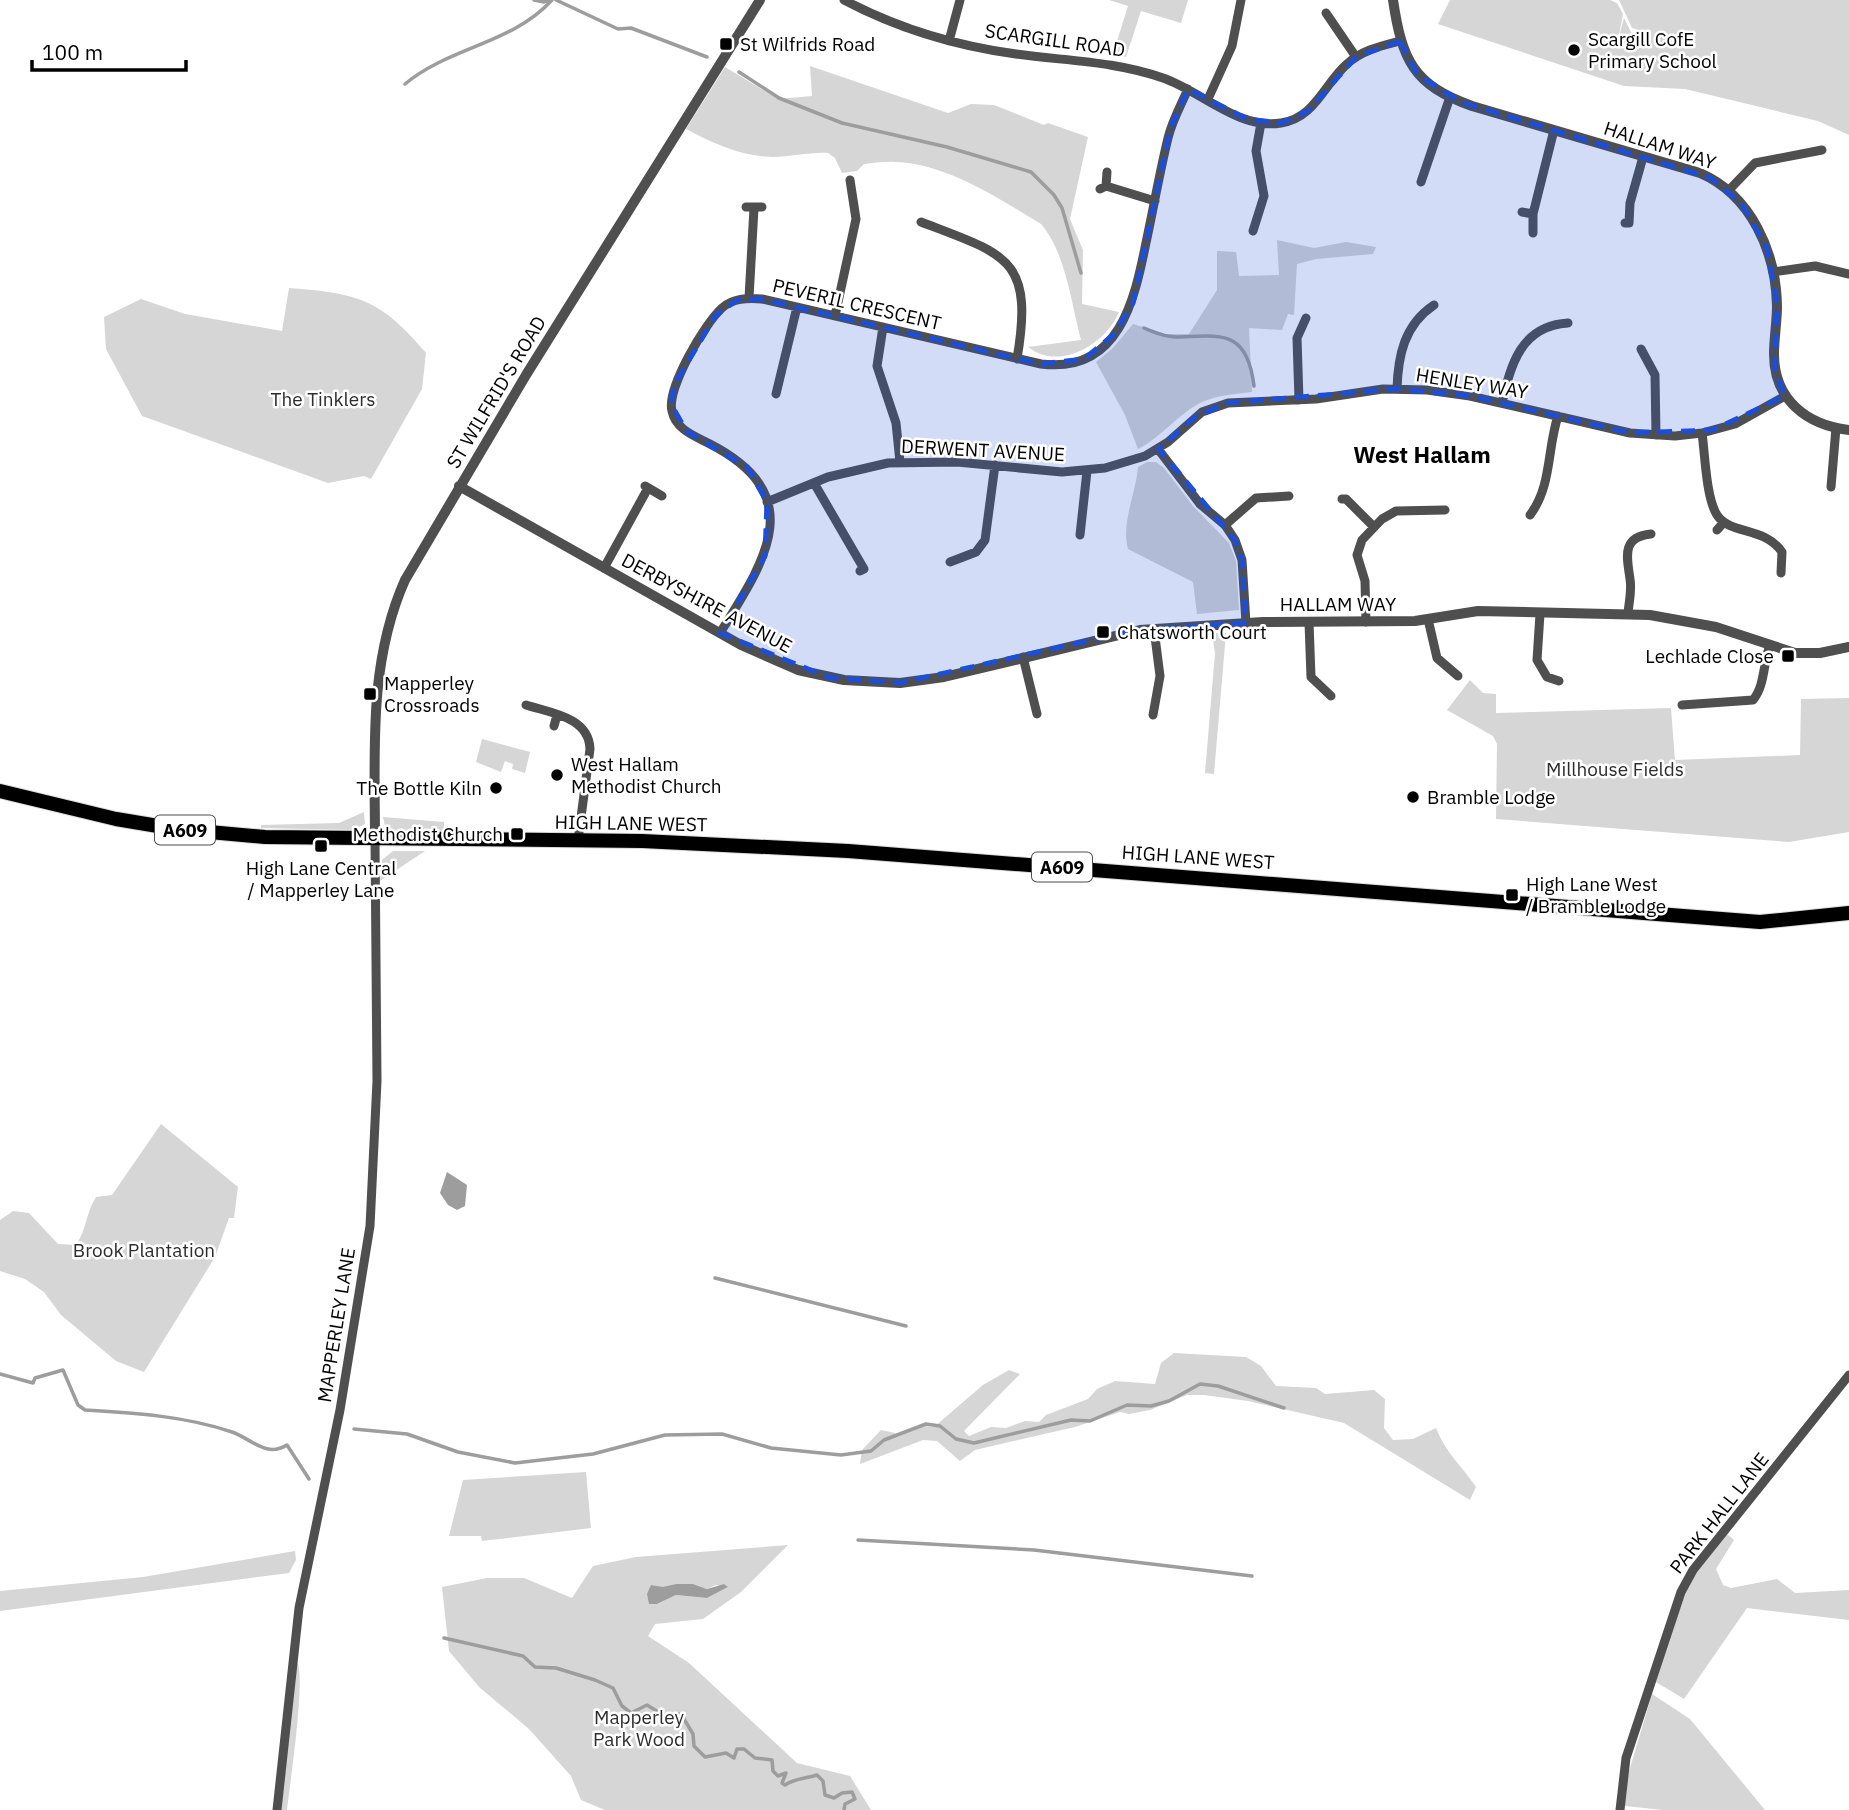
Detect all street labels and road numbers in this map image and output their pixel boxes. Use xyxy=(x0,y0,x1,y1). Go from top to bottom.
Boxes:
street label: SCARGILL ROAD xyxy=(983,18,1127,62)
street label: HALLAM WAY xyxy=(1601,116,1720,175)
street label: PEVERIL CRESCENT xyxy=(770,273,944,335)
street label: ST WILFRID'S ROAD xyxy=(441,312,551,472)
street label: HENLEY WAY xyxy=(1414,362,1530,404)
street label: DERWENT AVENUE xyxy=(900,434,1066,466)
street label: DERBYSHIRE AVENUE xyxy=(618,548,796,658)
street label: HALLAM WAY xyxy=(1280,592,1397,616)
street label: HIGH LANE WEST xyxy=(554,810,708,836)
road number: A609 xyxy=(155,816,215,844)
street label: HIGH LANE WEST xyxy=(1121,840,1275,874)
road number: A609 xyxy=(1032,852,1092,882)
street label: MAPPERLEY LANE xyxy=(312,1246,360,1404)
street label: PARK HALL LANE xyxy=(1664,1448,1774,1578)

